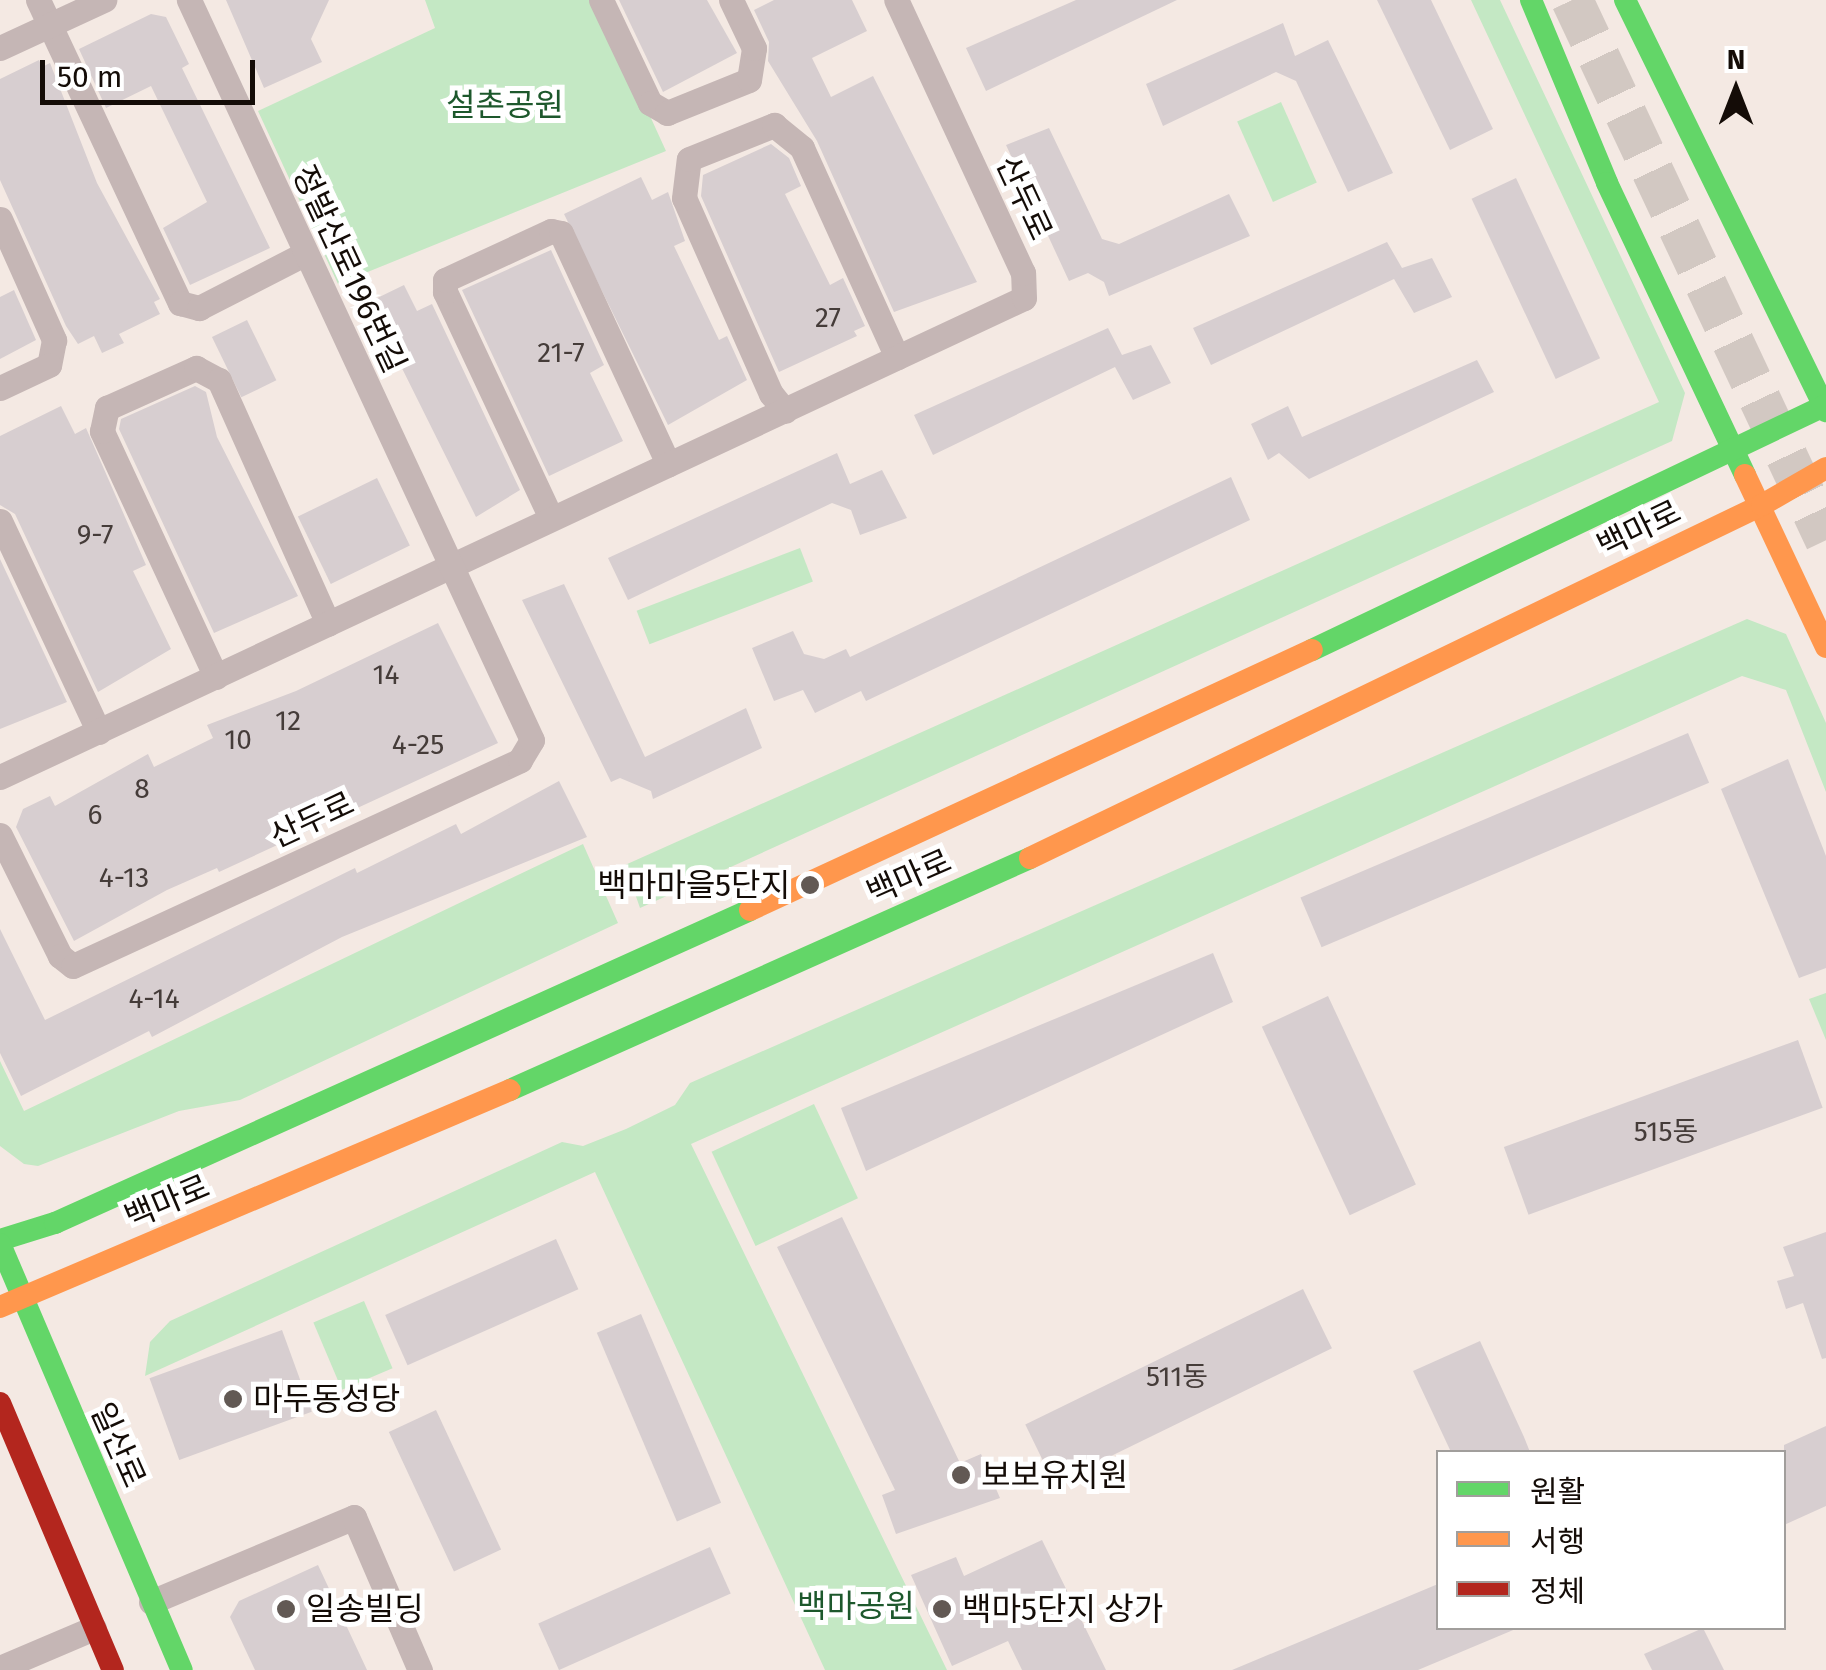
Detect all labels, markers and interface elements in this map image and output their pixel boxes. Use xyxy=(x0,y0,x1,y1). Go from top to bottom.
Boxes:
scale bar xyxy=(45,40,260,102)
north arrow xyxy=(1686,40,1786,140)
text: N xyxy=(1727,43,1745,76)
text: 50 m xyxy=(57,59,122,95)
park label: 설촌공원 xyxy=(446,86,564,124)
street label: 산두로 xyxy=(988,150,1060,246)
street label: 정발산로196번길 xyxy=(284,159,414,379)
house number: 27 xyxy=(815,301,841,335)
house number: 21-7 xyxy=(537,336,585,370)
street label: 백마로 xyxy=(1591,492,1687,566)
house number: 9-7 xyxy=(77,518,113,552)
house number: 14 xyxy=(372,658,400,692)
house number: 12 xyxy=(275,704,301,738)
house number: 10 xyxy=(224,723,252,757)
house number: 4-25 xyxy=(392,728,444,762)
house number: 8 xyxy=(134,772,150,806)
street label: 산두로 xyxy=(264,784,360,856)
house number: 6 xyxy=(88,798,102,832)
street label: 백마로 xyxy=(861,841,957,913)
house number: 4-13 xyxy=(99,861,149,895)
place label: 백마마을5단지 xyxy=(597,866,790,904)
marker: 백마마을5단지 xyxy=(799,874,821,896)
house number: 4-14 xyxy=(128,982,180,1016)
house number: 515동 xyxy=(1634,1115,1698,1149)
street label: 백마로 xyxy=(119,1167,215,1237)
house number: 511동 xyxy=(1146,1360,1208,1394)
place label: 마두동성당 xyxy=(253,1380,400,1418)
marker: 마두동성당 xyxy=(222,1388,244,1410)
street label: 일산로 xyxy=(82,1397,154,1493)
legend xyxy=(1436,1450,1786,1630)
place label: 보보유치원 xyxy=(981,1456,1128,1494)
marker: 보보유치원 xyxy=(950,1464,972,1486)
text: 원활 xyxy=(1530,1474,1585,1510)
text: 서행 xyxy=(1530,1524,1585,1560)
text: 정체 xyxy=(1530,1574,1585,1610)
park label: 백마공원 xyxy=(797,1587,915,1625)
place label: 일송빌딩 xyxy=(306,1590,424,1628)
place label: 백마5단지 상가 xyxy=(962,1590,1163,1628)
marker: 일송빌딩 xyxy=(275,1598,297,1620)
marker: 백마5단지 상가 xyxy=(931,1598,953,1620)

